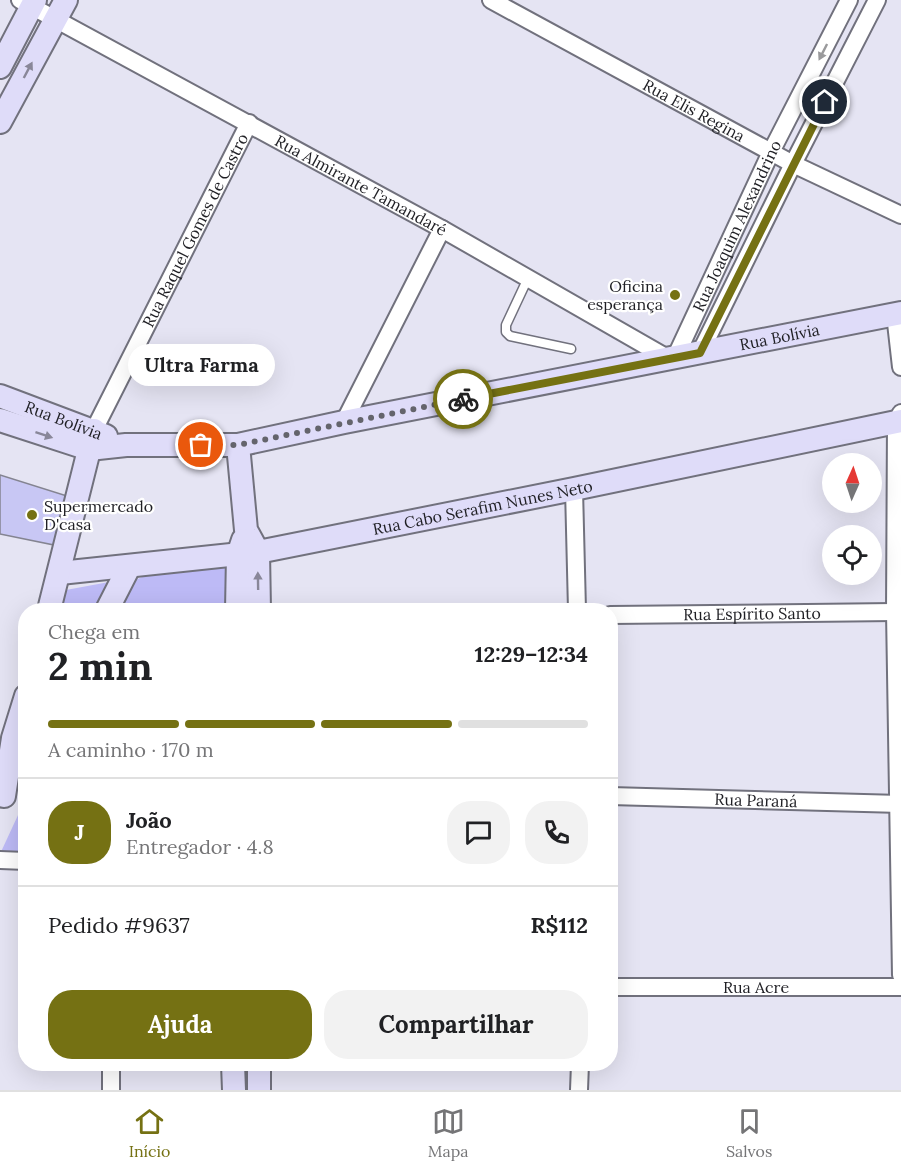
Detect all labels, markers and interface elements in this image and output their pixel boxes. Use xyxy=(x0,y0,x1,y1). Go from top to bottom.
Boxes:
one-way arrow xyxy=(818,43,828,61)
one-way arrow xyxy=(23,62,32,79)
street label: Rua Elis Regina xyxy=(640,75,748,146)
pin xyxy=(799,76,850,127)
icon: home xyxy=(808,85,841,118)
street label: Rua Raquel Gomes de Castro xyxy=(138,130,252,330)
street label: Rua Almirante Tamandaré xyxy=(271,130,451,240)
street label: Rua Joaquim Alexandrino xyxy=(688,137,785,315)
place label: Oficina esperança xyxy=(587,276,663,314)
marker: Oficina esperança xyxy=(668,288,682,302)
street label: Rua Bolívia xyxy=(738,319,821,354)
callout: Ultra Farma xyxy=(128,343,274,385)
text: Ultra Farma xyxy=(144,352,259,377)
courier xyxy=(433,369,493,429)
icon: bike xyxy=(447,383,480,416)
street label: Rua Bolívia xyxy=(22,396,105,444)
pin xyxy=(175,419,226,470)
icon: bag xyxy=(184,428,217,461)
one-way arrow xyxy=(35,430,53,440)
north arrow xyxy=(822,453,882,513)
map controls xyxy=(822,453,882,585)
street label: Rua Cabo Serafim Nunes Neto xyxy=(371,475,594,539)
place label: Supermercado D'casa xyxy=(44,496,153,534)
marker: Supermercado D'casa xyxy=(25,508,39,522)
button: locate xyxy=(822,525,882,585)
one-way arrow xyxy=(253,572,263,591)
street label: Rua Espírito Santo xyxy=(683,603,821,624)
text: Chega em xyxy=(48,619,140,644)
text: 12:29–12:34 xyxy=(475,640,588,668)
text: 2 min xyxy=(48,641,153,691)
text: A caminho · 170 m xyxy=(48,737,214,762)
street label: Rua Paraná xyxy=(714,789,798,811)
button: chat xyxy=(447,801,510,864)
button: phone xyxy=(525,801,588,864)
text: João xyxy=(126,806,172,834)
text: J xyxy=(75,818,84,846)
text: Entregador · 4.8 xyxy=(126,834,274,859)
text: Pedido #9637 xyxy=(48,911,190,939)
text: R$112 xyxy=(530,911,588,939)
street label: Rua Acre xyxy=(723,977,789,997)
button: Ajuda xyxy=(48,990,312,1059)
button: Compartilhar xyxy=(324,990,588,1059)
tab: Início xyxy=(129,1105,170,1161)
tab: Mapa xyxy=(428,1105,469,1161)
tab: Salvos xyxy=(726,1105,772,1161)

